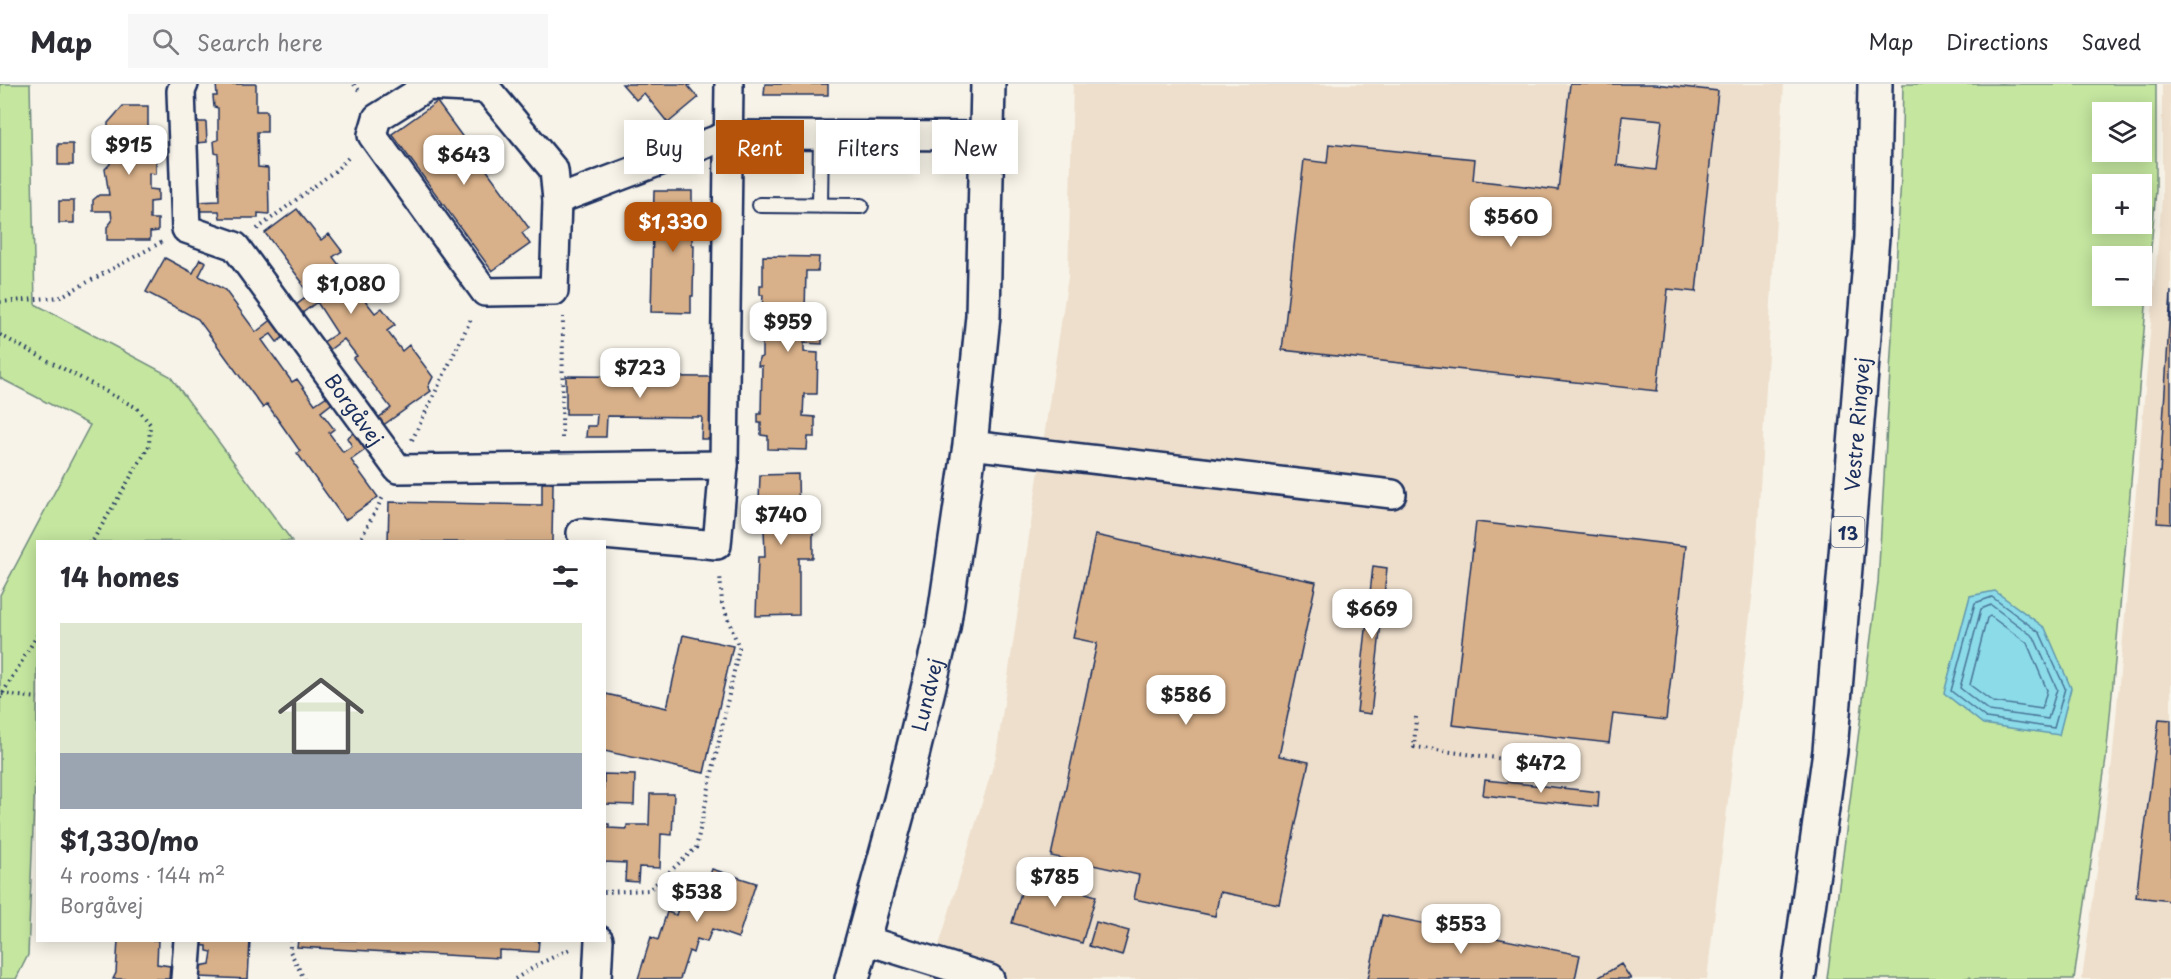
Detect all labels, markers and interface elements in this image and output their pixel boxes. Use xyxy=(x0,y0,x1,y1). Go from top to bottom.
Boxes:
search box xyxy=(128,14,548,68)
text: Map xyxy=(30,20,92,63)
icon: search xyxy=(149,25,182,58)
text: Search here xyxy=(197,25,323,58)
text: Map xyxy=(1868,25,1913,57)
text: Directions xyxy=(1946,25,2048,57)
text: Saved xyxy=(2081,25,2141,57)
map controls xyxy=(2092,102,2152,306)
button: layers xyxy=(2092,102,2152,162)
chip: Buy xyxy=(624,120,704,174)
chip: Rent xyxy=(716,120,804,174)
chip: Filters xyxy=(816,120,920,174)
chip: New xyxy=(932,120,1018,174)
pin: $915 xyxy=(93,125,165,176)
text: $915 xyxy=(105,129,153,159)
pin: $643 xyxy=(428,135,500,186)
text: $643 xyxy=(437,139,491,169)
button: + xyxy=(2092,174,2152,234)
pin: $560 xyxy=(1475,197,1547,248)
text: $560 xyxy=(1484,201,1538,231)
pin: $1,330 xyxy=(624,202,722,253)
text: $1,330 xyxy=(638,206,708,236)
button: − xyxy=(2092,246,2152,306)
pin: $1,080 xyxy=(302,264,400,315)
text: $1,080 xyxy=(317,268,385,298)
pin: $959 xyxy=(752,302,824,353)
text: $959 xyxy=(764,306,812,336)
pin: $723 xyxy=(604,348,676,399)
text: $723 xyxy=(614,352,666,382)
street label: Vestre Ringvej xyxy=(1836,356,1877,493)
street label: Borgåvej xyxy=(318,367,391,452)
pin: $740 xyxy=(745,495,817,546)
text: $740 xyxy=(755,499,807,529)
road number: 13 xyxy=(1832,517,1864,547)
text: 14 homes xyxy=(60,557,179,596)
icon: filters xyxy=(549,560,582,593)
pin: $669 xyxy=(1336,589,1408,640)
text: $669 xyxy=(1346,593,1398,623)
street label: Lundvej xyxy=(903,655,950,734)
icon: home xyxy=(267,662,375,770)
pin: $586 xyxy=(1150,675,1222,726)
text: $586 xyxy=(1160,679,1212,709)
pin: $472 xyxy=(1505,743,1577,794)
text: $472 xyxy=(1516,747,1566,777)
text: $1,330/mo xyxy=(60,821,199,860)
pin: $785 xyxy=(1019,857,1091,908)
text: 4 rooms · 144 m² xyxy=(60,860,225,890)
text: $785 xyxy=(1030,861,1080,891)
pin: $538 xyxy=(661,872,733,923)
text: $538 xyxy=(672,876,722,906)
text: Borgåvej xyxy=(60,890,143,920)
pin: $553 xyxy=(1425,904,1497,955)
text: $553 xyxy=(1436,908,1486,938)

